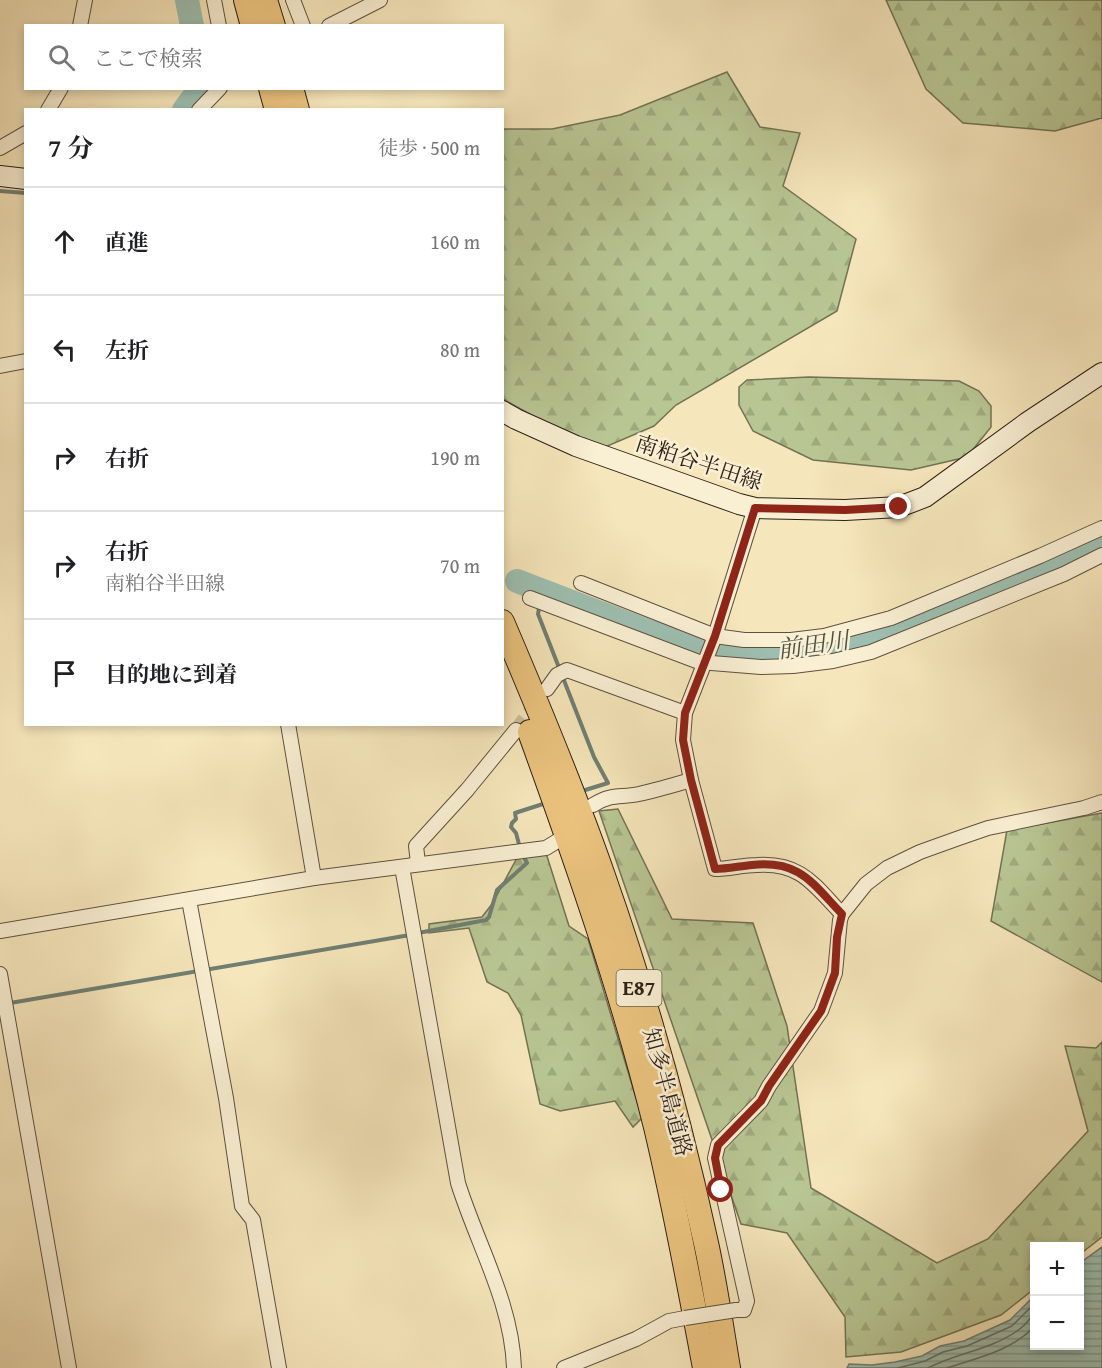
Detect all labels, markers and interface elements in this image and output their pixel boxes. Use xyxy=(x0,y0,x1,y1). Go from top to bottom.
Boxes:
search box xyxy=(24,24,504,90)
icon: search xyxy=(45,41,78,74)
text: ここで検索 xyxy=(93,42,203,74)
text: 7 分 xyxy=(48,128,93,167)
text: 徒歩 · 500 m xyxy=(378,133,480,162)
icon: ahead xyxy=(48,225,81,258)
text: 直進 xyxy=(105,226,149,258)
text: 160 m xyxy=(430,227,480,256)
icon: left xyxy=(48,333,81,366)
text: 左折 xyxy=(105,334,149,366)
text: 80 m xyxy=(440,335,480,364)
street label: 南粕谷半田線 xyxy=(631,426,767,498)
icon: right xyxy=(48,441,81,474)
text: 右折 xyxy=(105,442,149,474)
text: 190 m xyxy=(430,443,480,472)
route end xyxy=(885,493,911,519)
text: 右折 xyxy=(105,535,149,567)
icon: right xyxy=(48,549,81,582)
text: 70 m xyxy=(440,551,480,580)
text: 南粕谷半田線 xyxy=(105,568,225,597)
water label: 前田川 xyxy=(775,622,854,667)
icon: arrive xyxy=(48,657,81,690)
text: 目的地に到着 xyxy=(105,658,237,690)
road number: E87 xyxy=(616,970,662,1006)
street label: 知多半島道路 xyxy=(635,1024,701,1160)
route start xyxy=(707,1176,733,1202)
map controls xyxy=(1030,1242,1084,1350)
button: + xyxy=(1030,1242,1084,1296)
button: − xyxy=(1030,1296,1084,1350)

